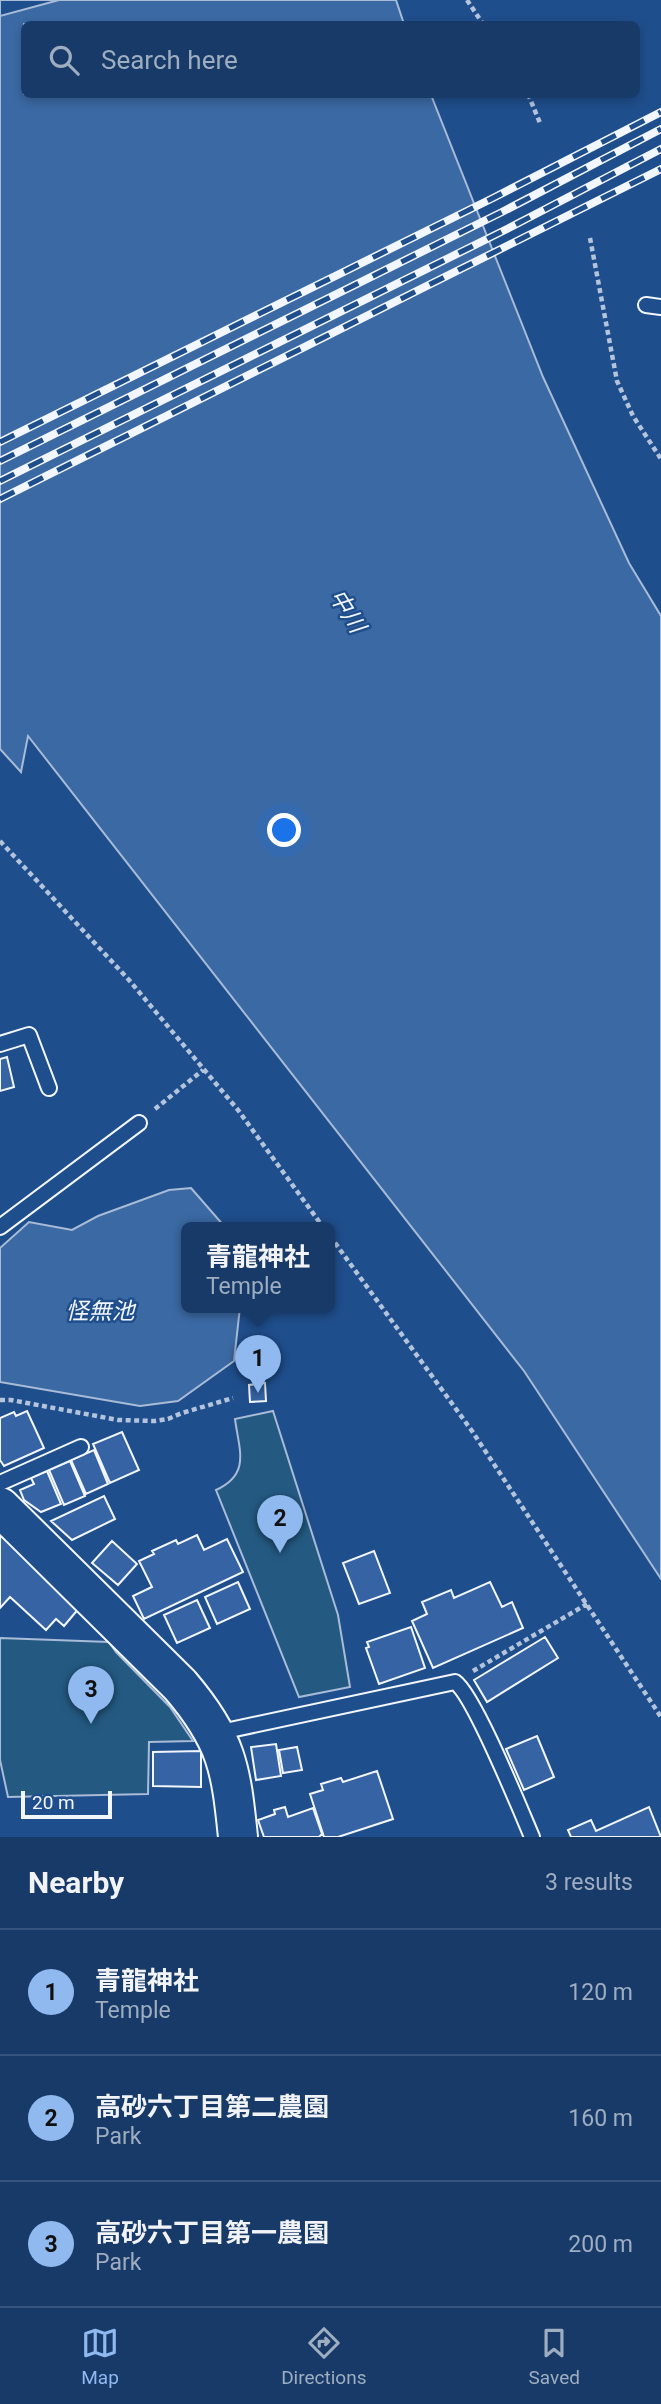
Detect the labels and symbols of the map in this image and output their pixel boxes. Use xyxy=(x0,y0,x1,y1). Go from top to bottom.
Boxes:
water label: 中川 xyxy=(323,584,372,640)
your location xyxy=(267,813,301,847)
water label: 怪無池 xyxy=(66,1298,137,1325)
pin: 1 xyxy=(235,1335,281,1393)
pin: 2 xyxy=(257,1495,303,1553)
pin: 3 xyxy=(68,1666,114,1724)
scale bar xyxy=(21,1788,112,1820)

